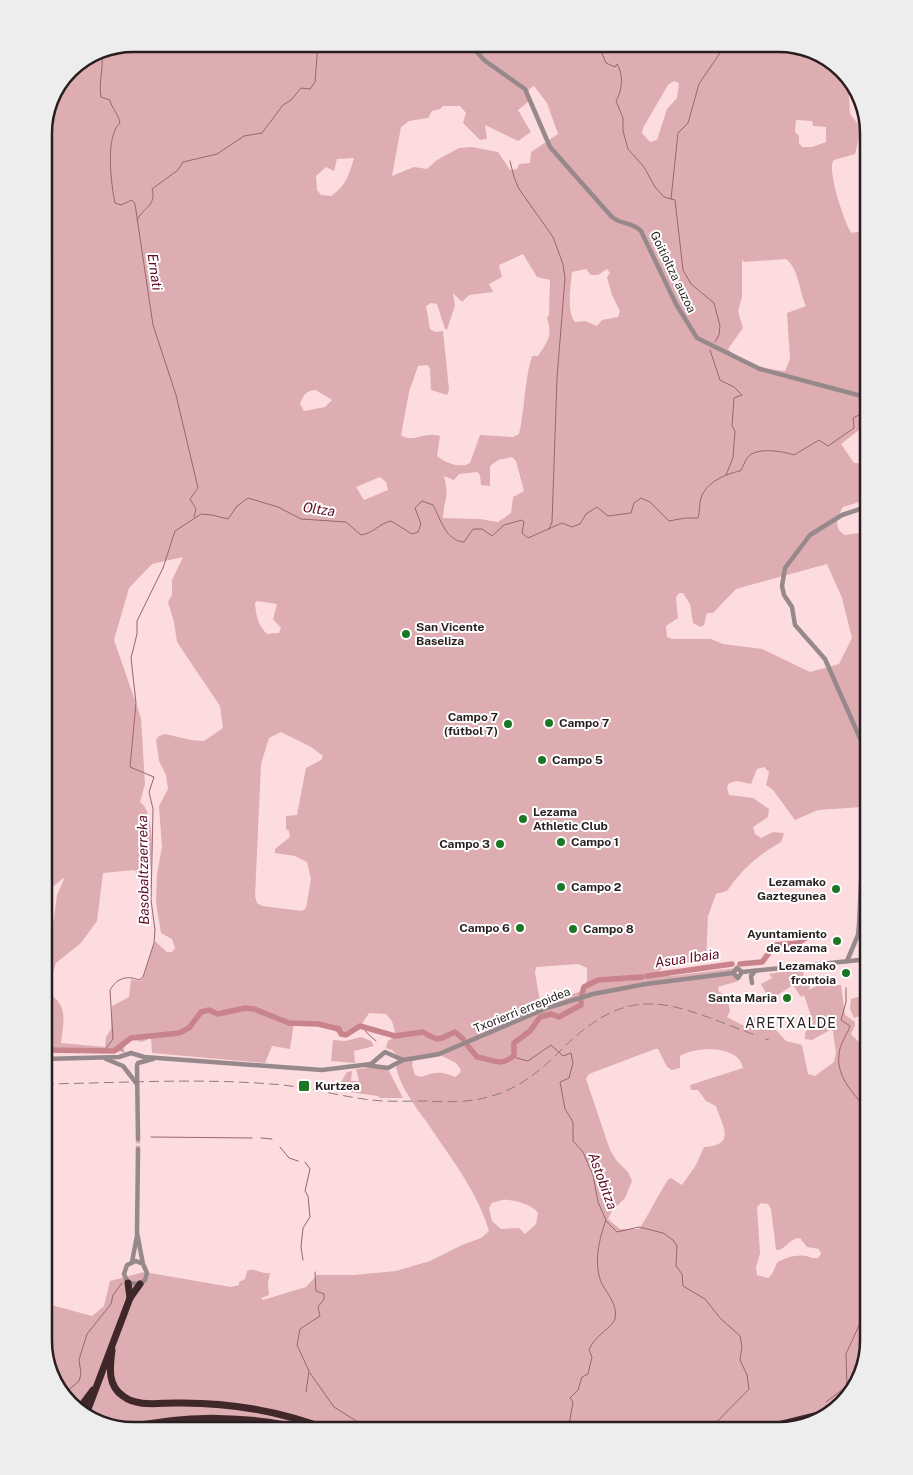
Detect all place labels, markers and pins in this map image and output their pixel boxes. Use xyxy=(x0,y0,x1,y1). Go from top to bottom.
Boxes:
place label: San Vicente Baseliza xyxy=(416,620,484,648)
marker: San Vicente Baseliza xyxy=(400,628,412,640)
place label: Campo 7 (fútbol 7) xyxy=(444,710,498,738)
place label: Campo 7 xyxy=(559,716,609,730)
marker: Campo 7 xyxy=(543,717,555,729)
marker: Campo 7 (fútbol 7) xyxy=(502,718,514,730)
place label: Campo 5 xyxy=(552,753,603,767)
marker: Campo 5 xyxy=(536,754,548,766)
place label: Lezama Athletic Club xyxy=(533,805,608,833)
marker: Lezama Athletic Club xyxy=(517,813,529,825)
place label: Campo 1 xyxy=(571,835,619,849)
marker: Campo 1 xyxy=(555,836,567,848)
place label: Campo 3 xyxy=(439,837,490,851)
marker: Campo 3 xyxy=(494,838,506,850)
place label: Lezamako Gaztegunea xyxy=(757,875,826,903)
place label: Campo 2 xyxy=(571,880,622,894)
marker: Campo 2 xyxy=(555,881,567,893)
marker: Lezamako Gaztegunea xyxy=(830,883,842,895)
place label: Campo 6 xyxy=(459,921,510,935)
marker: Campo 6 xyxy=(514,922,526,934)
place label: Campo 8 xyxy=(583,922,634,936)
marker: Campo 8 xyxy=(567,923,579,935)
place label: Ayuntamiento de Lezama xyxy=(747,927,827,955)
marker: Ayuntamiento de Lezama xyxy=(831,935,843,947)
place label: Lezamako frontoia xyxy=(779,959,836,987)
marker: Lezamako frontoia xyxy=(840,967,852,979)
place label: Santa Maria xyxy=(708,991,777,1005)
marker: Santa Maria xyxy=(781,992,793,1004)
marker: Kurtzea xyxy=(297,1079,311,1093)
place label: Kurtzea xyxy=(315,1079,360,1093)

